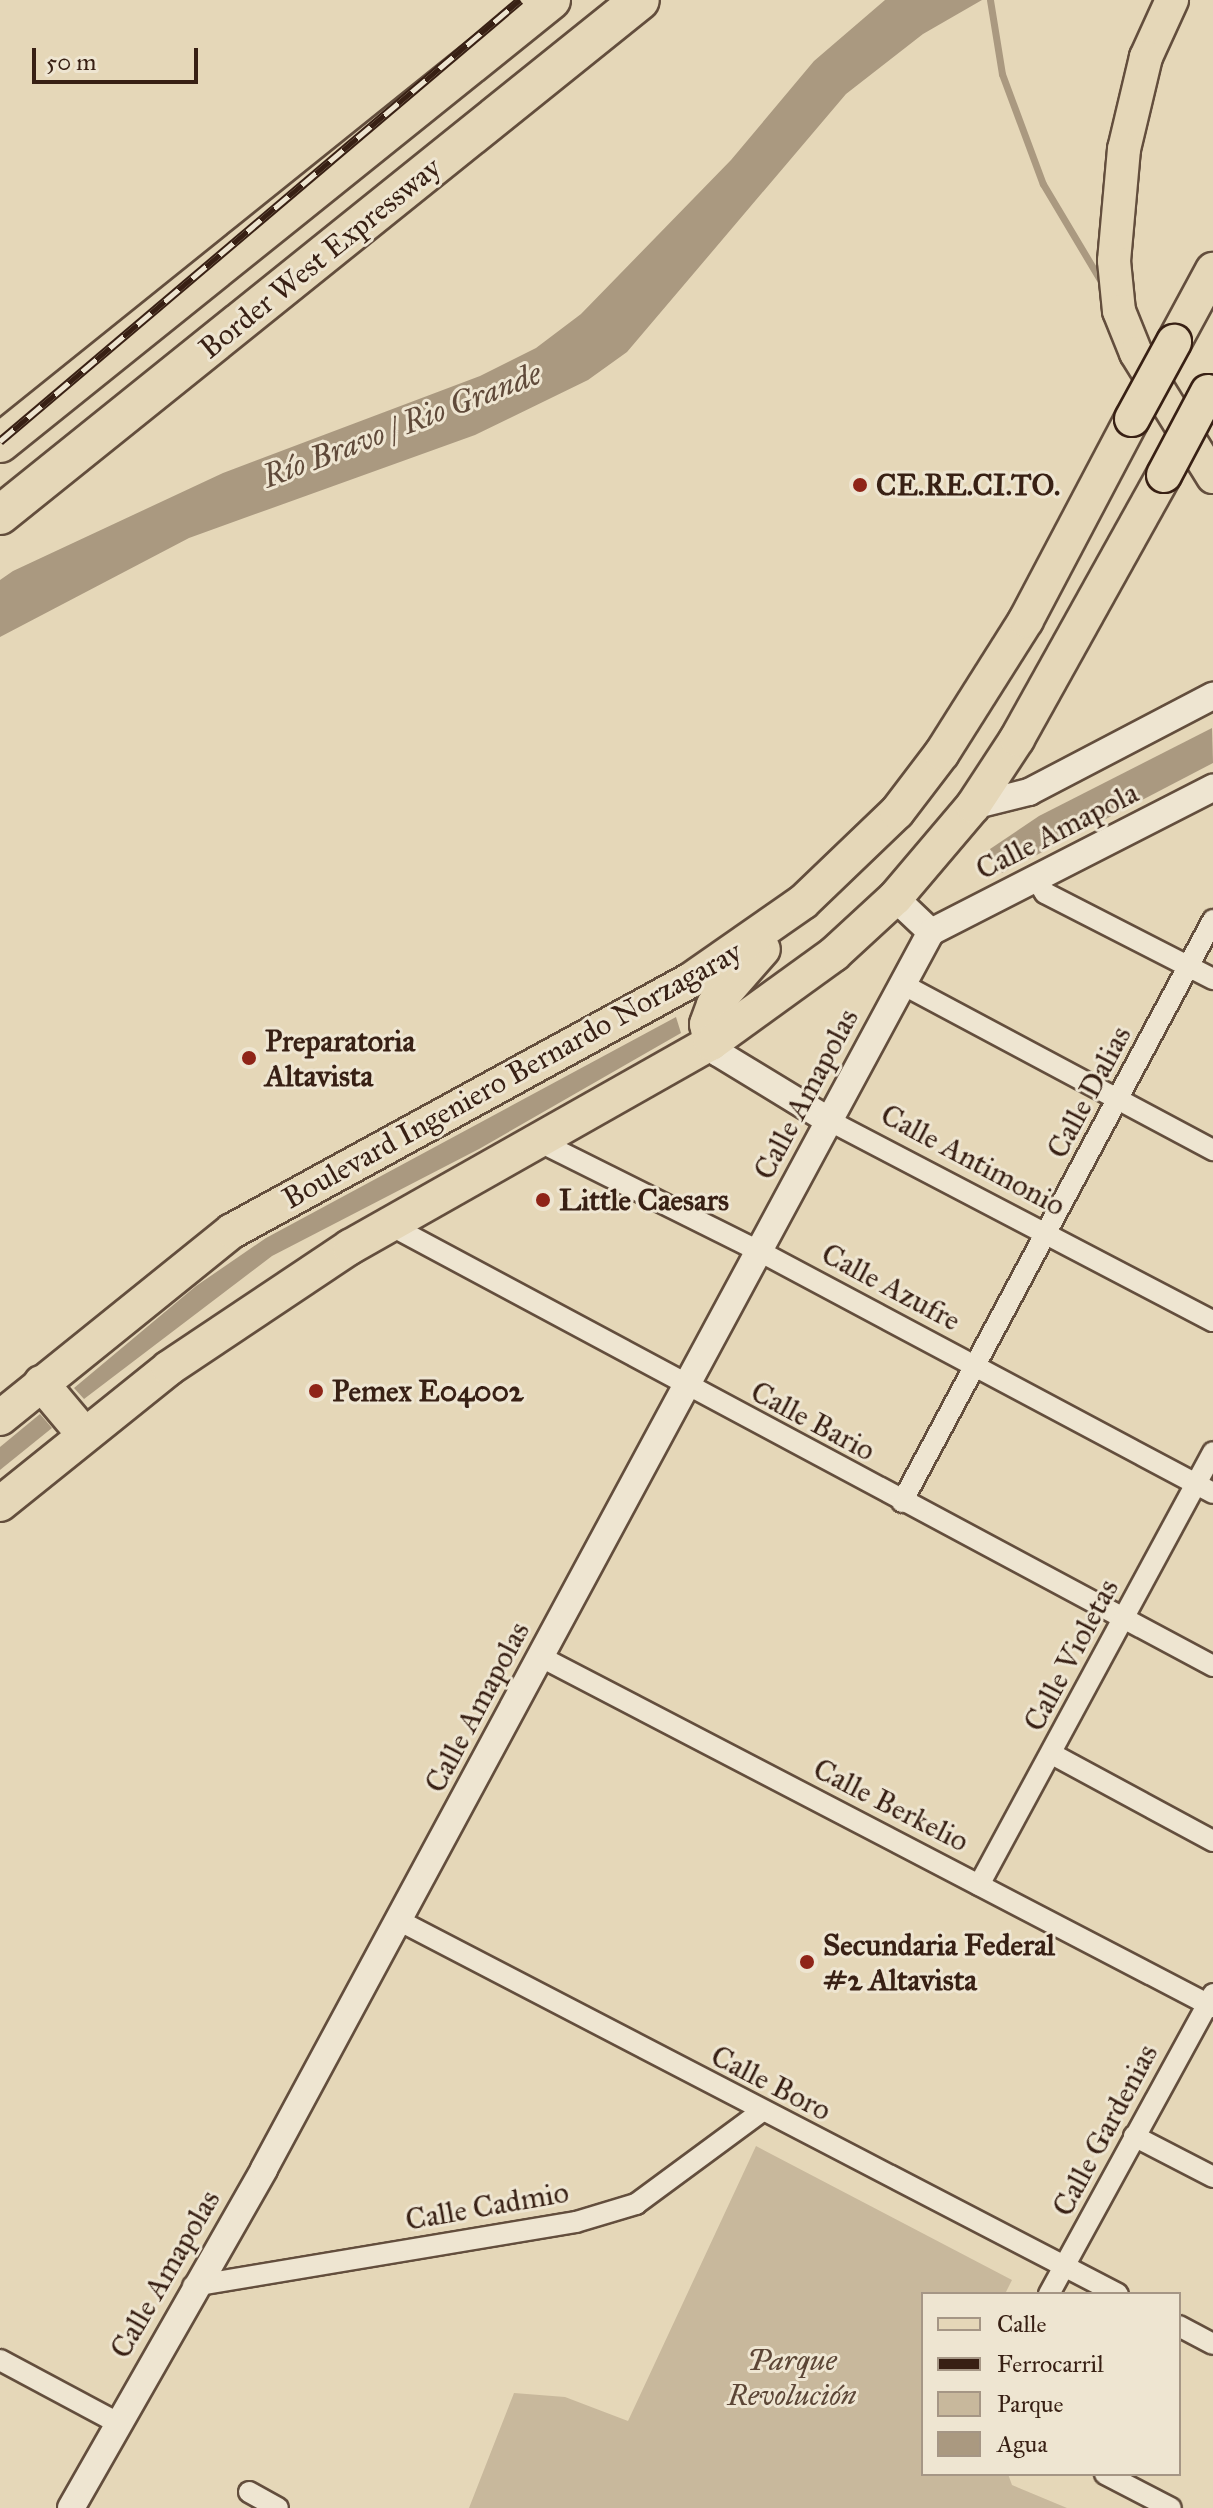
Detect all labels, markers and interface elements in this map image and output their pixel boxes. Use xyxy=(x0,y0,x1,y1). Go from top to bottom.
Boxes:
scale bar xyxy=(36,32,202,82)
text: 50 m xyxy=(46,47,96,77)
street label: Border West Expressway xyxy=(192,150,448,366)
water label: Río Bravo / Rio Grande xyxy=(257,355,547,497)
place label: CE.RE.CI.TO. xyxy=(876,467,1060,503)
marker: CE.RE.CI.TO. xyxy=(851,476,869,494)
street label: Calle Amapola xyxy=(970,775,1144,887)
street label: Boulevard Ingeniero Bernardo Norzagaray xyxy=(276,933,748,1217)
street label: Calle Amapolas xyxy=(746,1002,866,1186)
street label: Calle Dalias xyxy=(1039,1020,1139,1164)
place label: Preparatoria Altavista xyxy=(265,1023,415,1094)
marker: Preparatoria Altavista xyxy=(240,1049,258,1067)
street label: Calle Antimonio xyxy=(875,1096,1071,1224)
place label: Little Caesars xyxy=(559,1182,729,1218)
marker: Little Caesars xyxy=(534,1191,552,1209)
street label: Calle Azufre xyxy=(815,1235,967,1339)
place label: Pemex E04002 xyxy=(332,1373,524,1409)
street label: Calle Bario xyxy=(745,1373,881,1469)
marker: Pemex E04002 xyxy=(307,1382,325,1400)
street label: Calle Violetas xyxy=(1016,1573,1126,1737)
street label: Calle Amapolas xyxy=(417,1615,537,1799)
street label: Calle Berkelio xyxy=(807,1751,975,1859)
place label: Secundaria Federal #2 Altavista xyxy=(823,1927,1055,1998)
marker: Secundaria Federal #2 Altavista xyxy=(798,1953,816,1971)
street label: Calle Boro xyxy=(705,2038,837,2128)
street label: Calle Gardenias xyxy=(1045,2038,1165,2222)
street label: Calle Cadmio xyxy=(403,2174,571,2238)
street label: Calle Amapolas xyxy=(102,2183,228,2365)
legend xyxy=(921,2292,1181,2476)
text: Calle xyxy=(997,2309,1046,2339)
park label: Parque Revolución xyxy=(728,2342,856,2412)
text: Ferrocarril xyxy=(997,2349,1104,2379)
text: Parque xyxy=(997,2389,1064,2419)
text: Agua xyxy=(997,2429,1048,2459)

